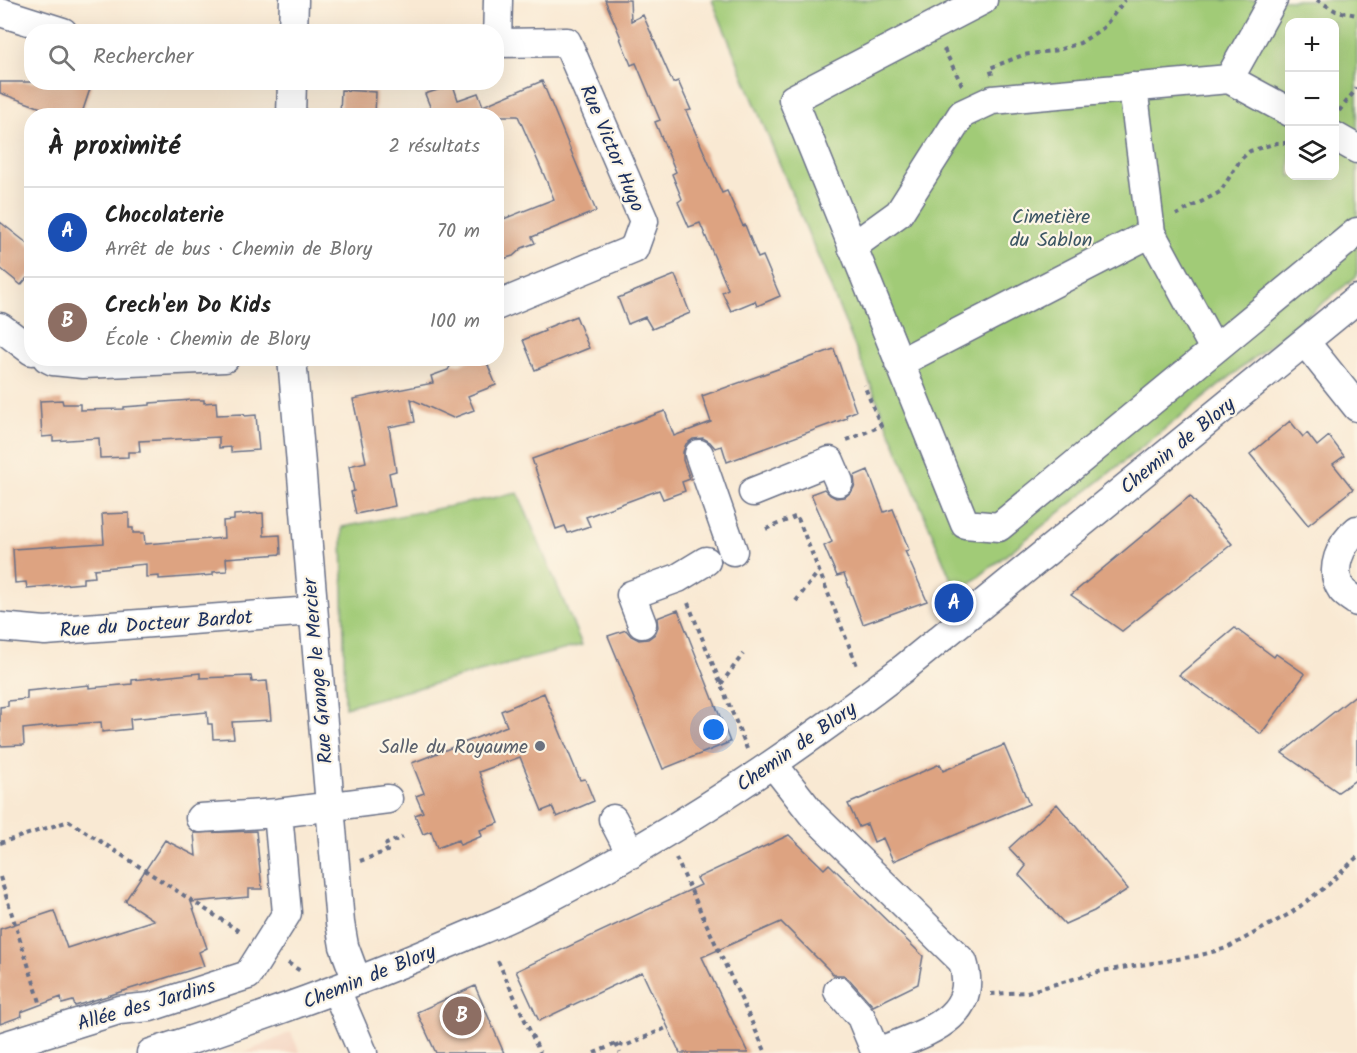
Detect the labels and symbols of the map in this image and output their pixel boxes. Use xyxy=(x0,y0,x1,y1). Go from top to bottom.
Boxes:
street label: Rue Victor Hugo xyxy=(570,80,652,217)
park label: Cimetière du Sablon xyxy=(1010,202,1092,257)
street label: Chemin de Blory xyxy=(1113,389,1244,503)
street label: Rue Grange le Mercier xyxy=(295,575,343,765)
pin: A xyxy=(934,580,974,626)
street label: Rue du Docteur Bardot xyxy=(59,602,254,648)
street label: Chemin de Blory xyxy=(730,694,864,801)
your location xyxy=(699,715,728,744)
place label: Salle du Royaume xyxy=(380,732,528,764)
marker: Salle du Royaume xyxy=(533,739,547,753)
street label: Chemin de Blory xyxy=(298,936,442,1019)
street label: Allée des Jardins xyxy=(74,971,220,1041)
pin: B xyxy=(442,994,482,1038)

